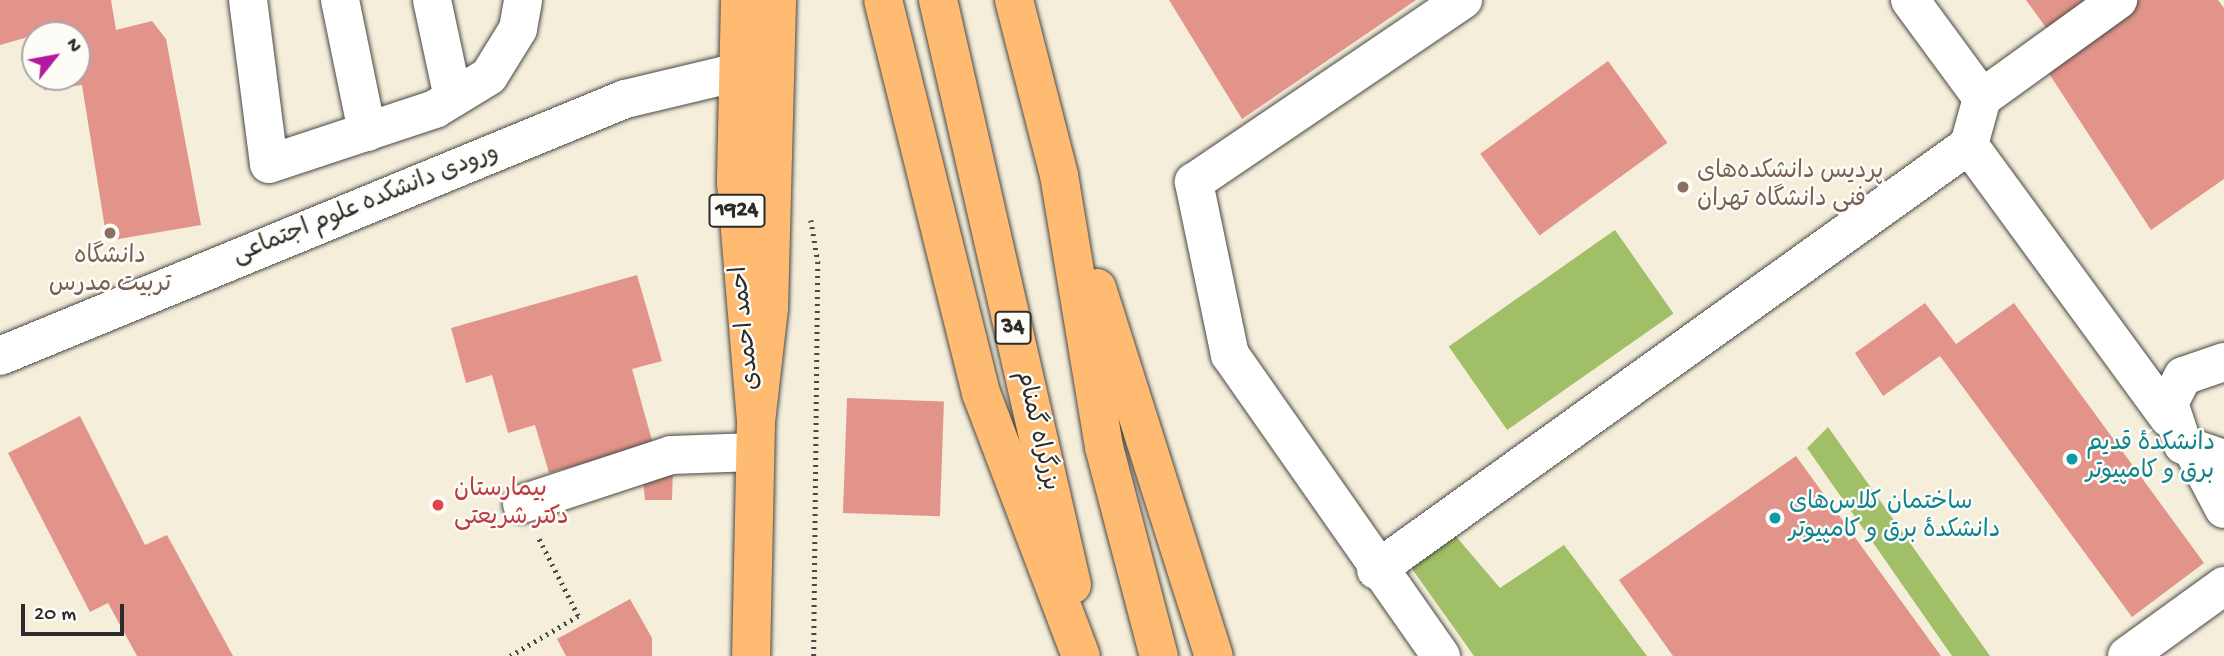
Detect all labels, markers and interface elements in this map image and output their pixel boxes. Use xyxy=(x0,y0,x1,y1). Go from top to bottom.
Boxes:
north arrow xyxy=(21,21,91,91)
text: N xyxy=(60,35,86,57)
street label: ورودی دانشکده علوم اجتماعی xyxy=(229,138,503,272)
place label: پردیس دانشکده‌های فنی دانشگاه تهران xyxy=(1697,159,1884,215)
marker: پردیس دانشکده‌های فنی دانشگاه تهران xyxy=(1675,179,1691,195)
road number: 1924 xyxy=(707,192,767,230)
marker: دانشگاه تربیت مدرس xyxy=(102,225,118,241)
place label: دانشگاه تربیت مدرس xyxy=(49,244,171,300)
street label: احمد احمدی xyxy=(726,265,768,391)
road number: 34 xyxy=(994,308,1032,348)
street label: بزرگراه گمنام xyxy=(1008,368,1064,494)
place label: دانشکدهٔ قدیم برق و کامپیوتر xyxy=(2086,431,2215,487)
marker: دانشکدهٔ قدیم برق و کامپیوتر xyxy=(2064,451,2080,467)
place label: بیمارستان دکتر شریعتی xyxy=(454,477,569,533)
place label: ساختمان کلاس‌های دانشکدهٔ برق و کامپیوتر xyxy=(1789,490,2000,546)
marker: بیمارستان دکتر شریعتی xyxy=(428,495,448,515)
marker: ساختمان کلاس‌های دانشکدهٔ برق و کامپیوتر xyxy=(1767,510,1783,526)
scale bar xyxy=(24,590,128,634)
text: 20 m xyxy=(34,603,76,628)

